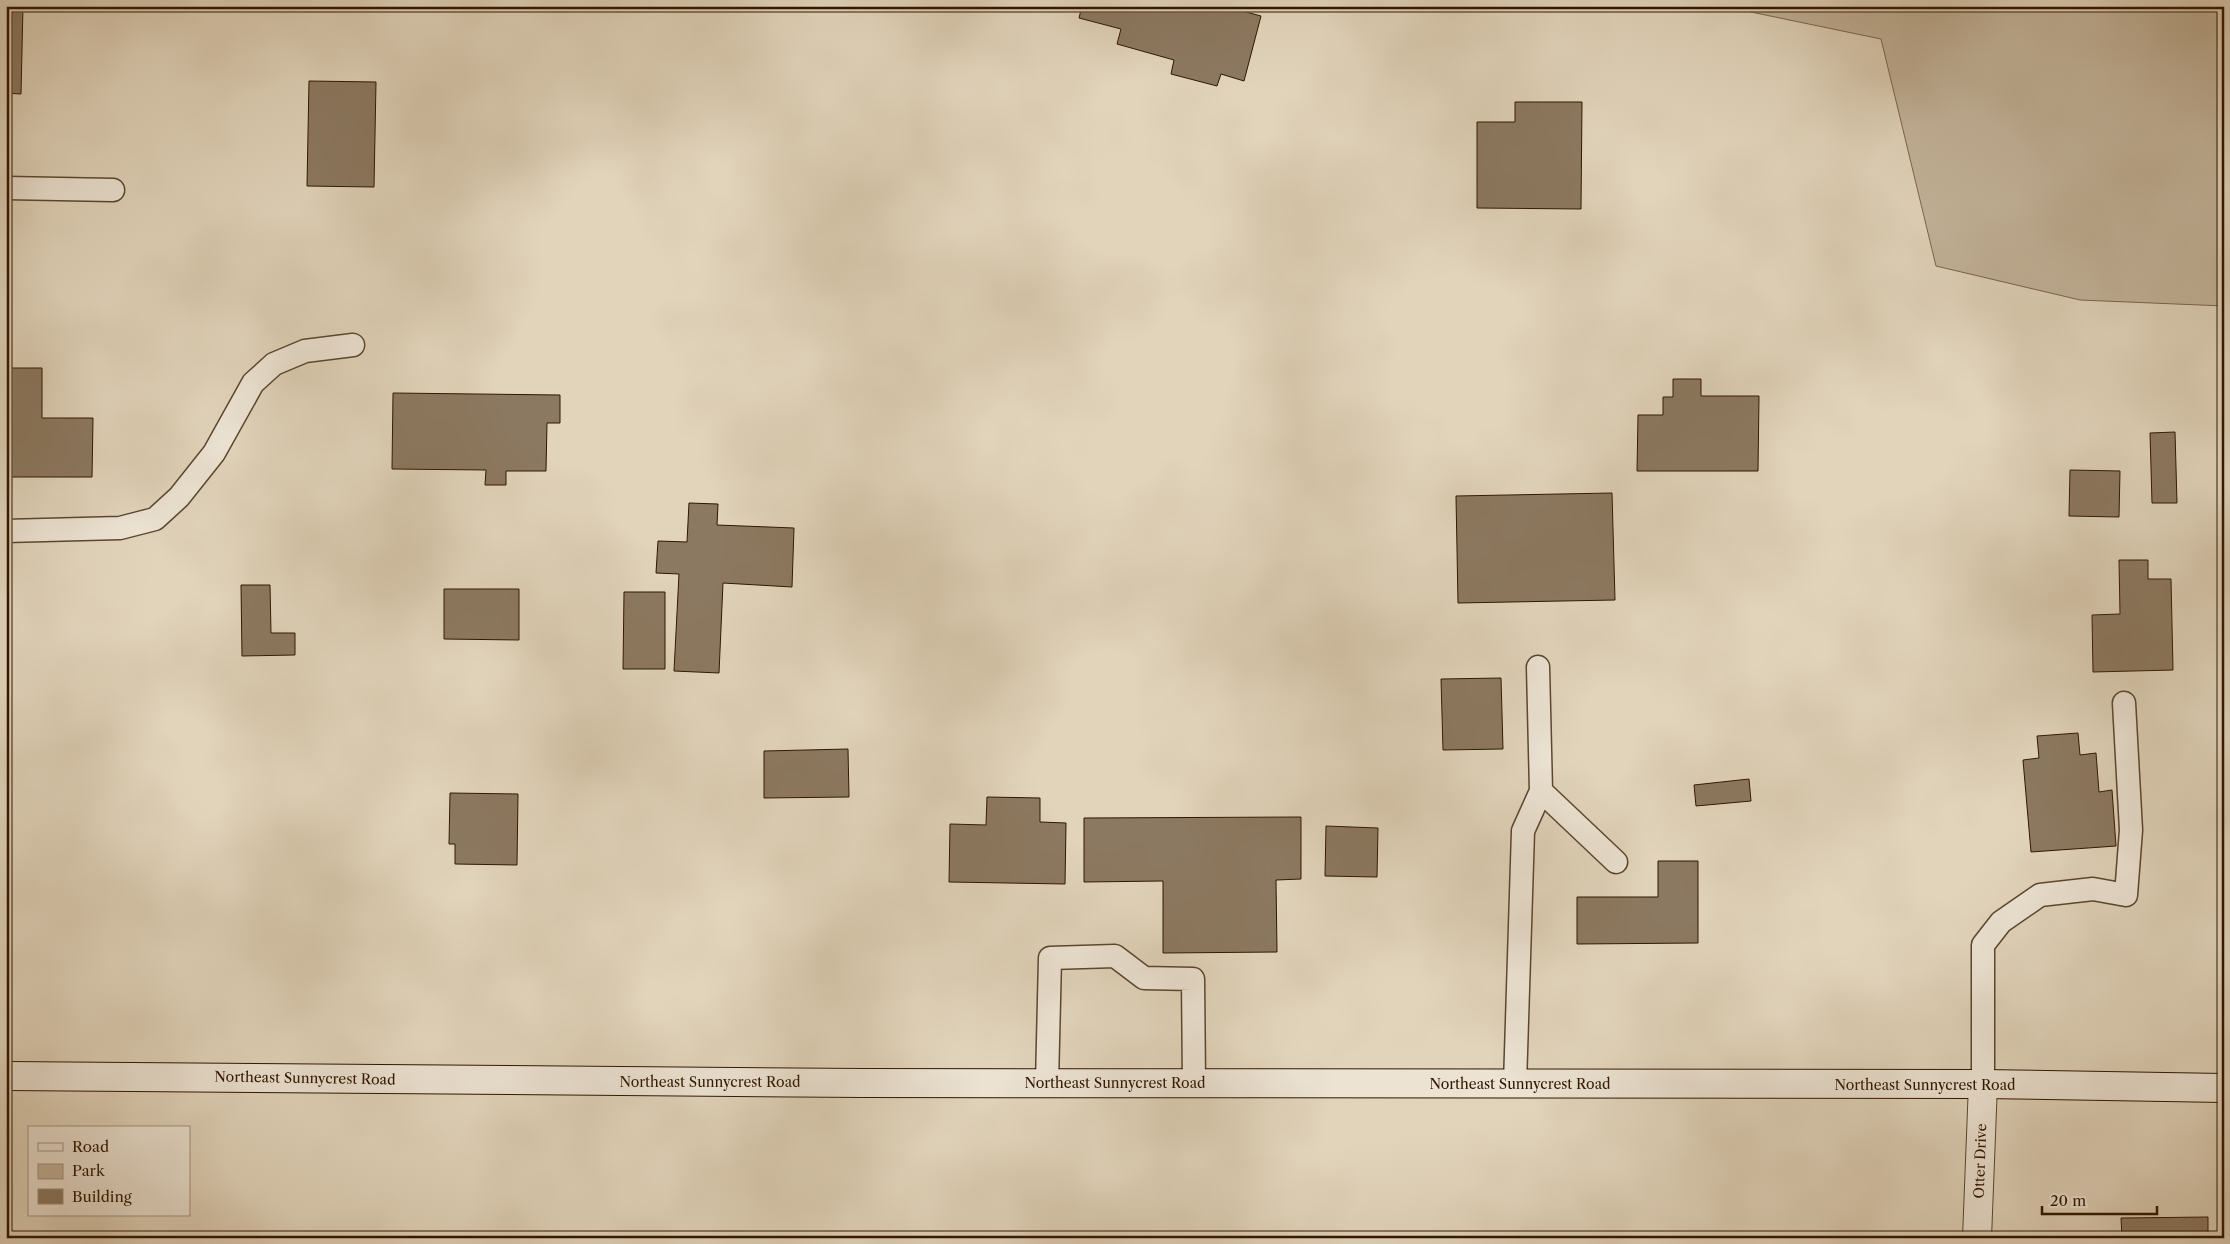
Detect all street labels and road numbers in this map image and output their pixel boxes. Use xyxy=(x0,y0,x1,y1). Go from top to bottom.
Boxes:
street label: Northeast Sunnycrest Road xyxy=(214,1067,396,1089)
street label: Northeast Sunnycrest Road xyxy=(619,1073,801,1091)
street label: Northeast Sunnycrest Road xyxy=(1024,1074,1206,1092)
street label: Northeast Sunnycrest Road xyxy=(1429,1075,1611,1093)
street label: Northeast Sunnycrest Road xyxy=(1834,1076,2016,1094)
street label: Otter Drive xyxy=(1970,1123,1990,1199)

